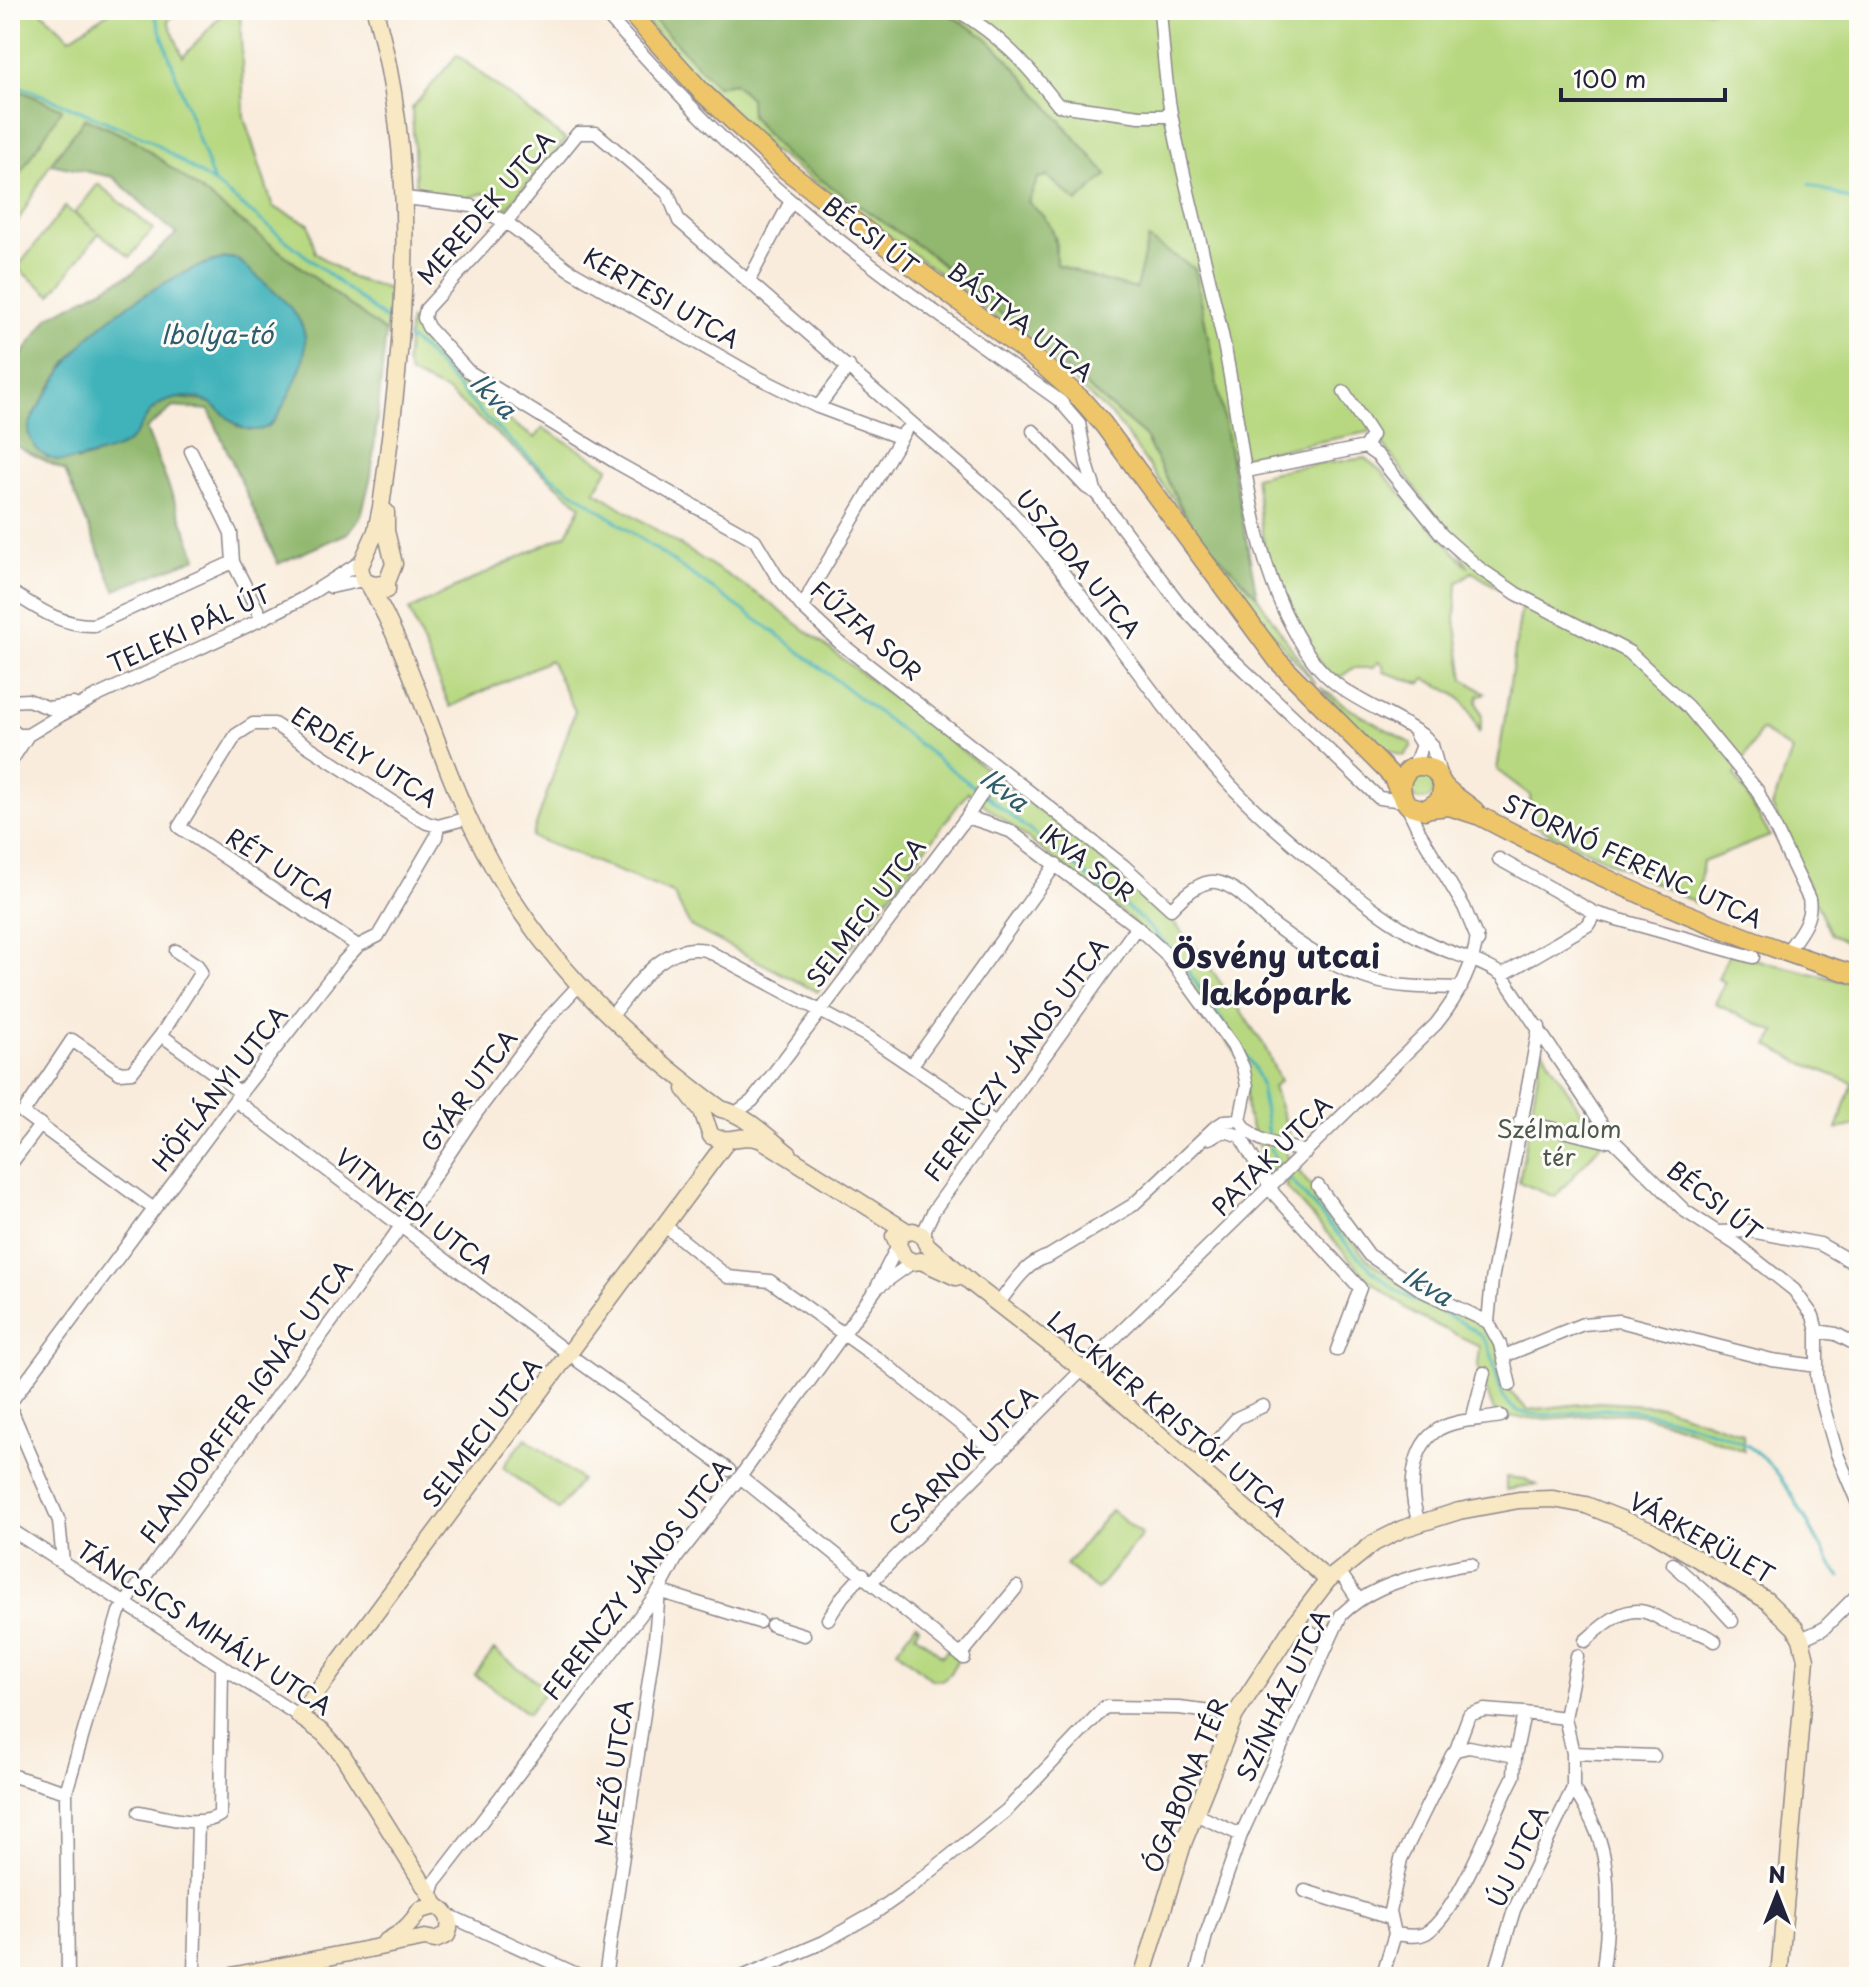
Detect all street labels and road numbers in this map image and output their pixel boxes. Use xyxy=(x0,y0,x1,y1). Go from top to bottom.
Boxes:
street label: MEREDEK UTCA xyxy=(408,122,562,292)
street label: BÉCSI ÚT xyxy=(816,187,927,283)
street label: KERTESI UTCA xyxy=(577,238,747,356)
street label: BÁSTYA UTCA xyxy=(941,253,1101,389)
street label: USZODA UTCA xyxy=(1008,481,1150,645)
street label: FŰZFA SOR xyxy=(803,571,931,689)
street label: TELEKI PÁL ÚT xyxy=(102,574,277,681)
street label: ERDÉLY UTCA xyxy=(285,697,445,815)
street label: STORNÓ FERENC UTCA xyxy=(1497,784,1769,936)
street label: IKVA SOR xyxy=(1033,814,1143,910)
street label: RÉT UTCA xyxy=(219,818,343,916)
street label: SELMECI UTCA xyxy=(797,830,933,994)
street label: FERENCZY JÁNOS UTCA xyxy=(914,930,1116,1188)
street label: HÖFLÁNYI UTCA xyxy=(143,997,295,1179)
street label: GYÁR UTCA xyxy=(411,1021,525,1159)
street label: PATAK UTCA xyxy=(1203,1087,1339,1223)
street label: VITNYÉDI UTCA xyxy=(329,1139,501,1281)
street label: BÉCSI ÚT xyxy=(1660,1151,1771,1249)
street label: FLANDORFFER IGNÁC UTCA xyxy=(130,1252,360,1550)
street label: LACKNER KRISTÓF UTCA xyxy=(1040,1302,1296,1524)
street label: SELMECI UTCA xyxy=(413,1350,549,1514)
street label: CSARNOK UTCA xyxy=(879,1377,1045,1543)
street label: FERENCZY JÁNOS UTCA xyxy=(533,1451,739,1707)
street label: VÁRKERÜLET xyxy=(1623,1482,1782,1592)
street label: TÁNCSICS MIHÁLY UTCA xyxy=(71,1531,339,1723)
street label: SZÍNHÁZ UTCA xyxy=(1226,1603,1338,1787)
street label: ÓGABONA TÉR xyxy=(1133,1692,1237,1878)
street label: MEZŐ UTCA xyxy=(585,1697,641,1849)
street label: ÚJ UTCA xyxy=(1478,1799,1556,1913)

